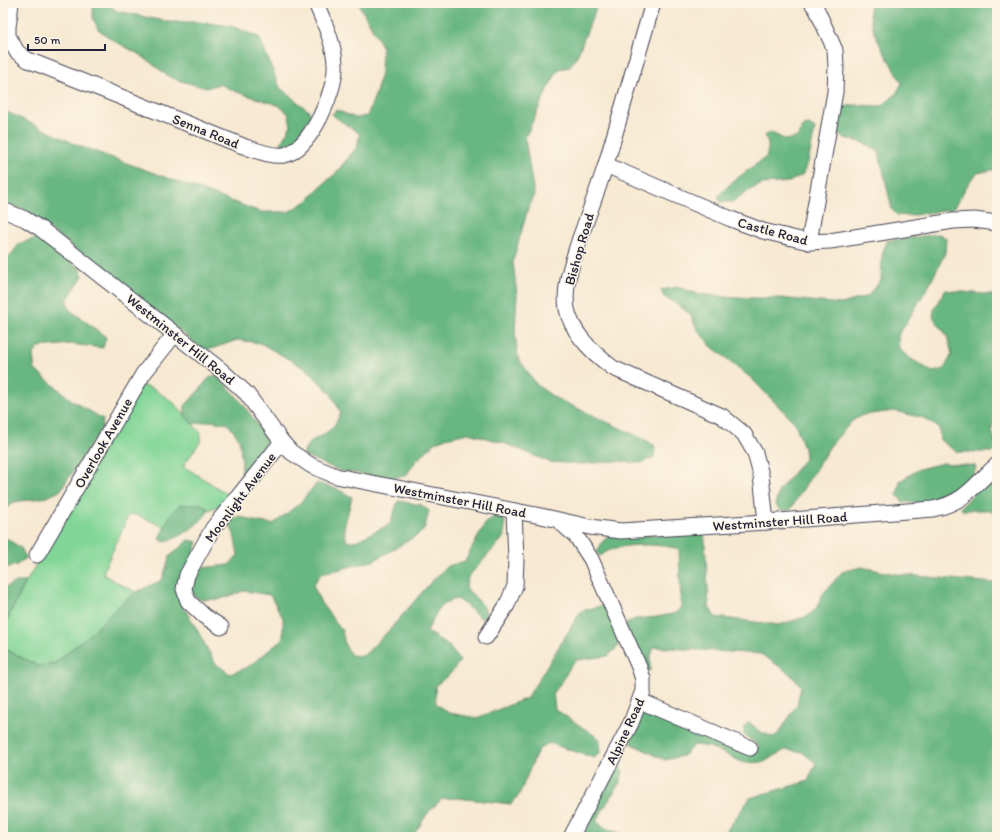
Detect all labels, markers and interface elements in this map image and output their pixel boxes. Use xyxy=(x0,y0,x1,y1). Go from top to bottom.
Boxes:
scale bar xyxy=(28,26,105,52)
text: 50 m xyxy=(34,33,60,47)
street label: Senna Road xyxy=(170,110,242,153)
street label: Bishop Road xyxy=(561,211,598,287)
street label: Castle Road xyxy=(736,214,810,249)
street label: Westminster Hill Road xyxy=(123,290,239,389)
street label: Overlook Avenue xyxy=(71,395,136,492)
street label: Moonlight Avenue xyxy=(201,449,280,546)
street label: Westminster Hill Road xyxy=(392,479,528,522)
street label: Westminster Hill Road xyxy=(712,508,848,535)
street label: Alpine Road xyxy=(603,695,648,767)

